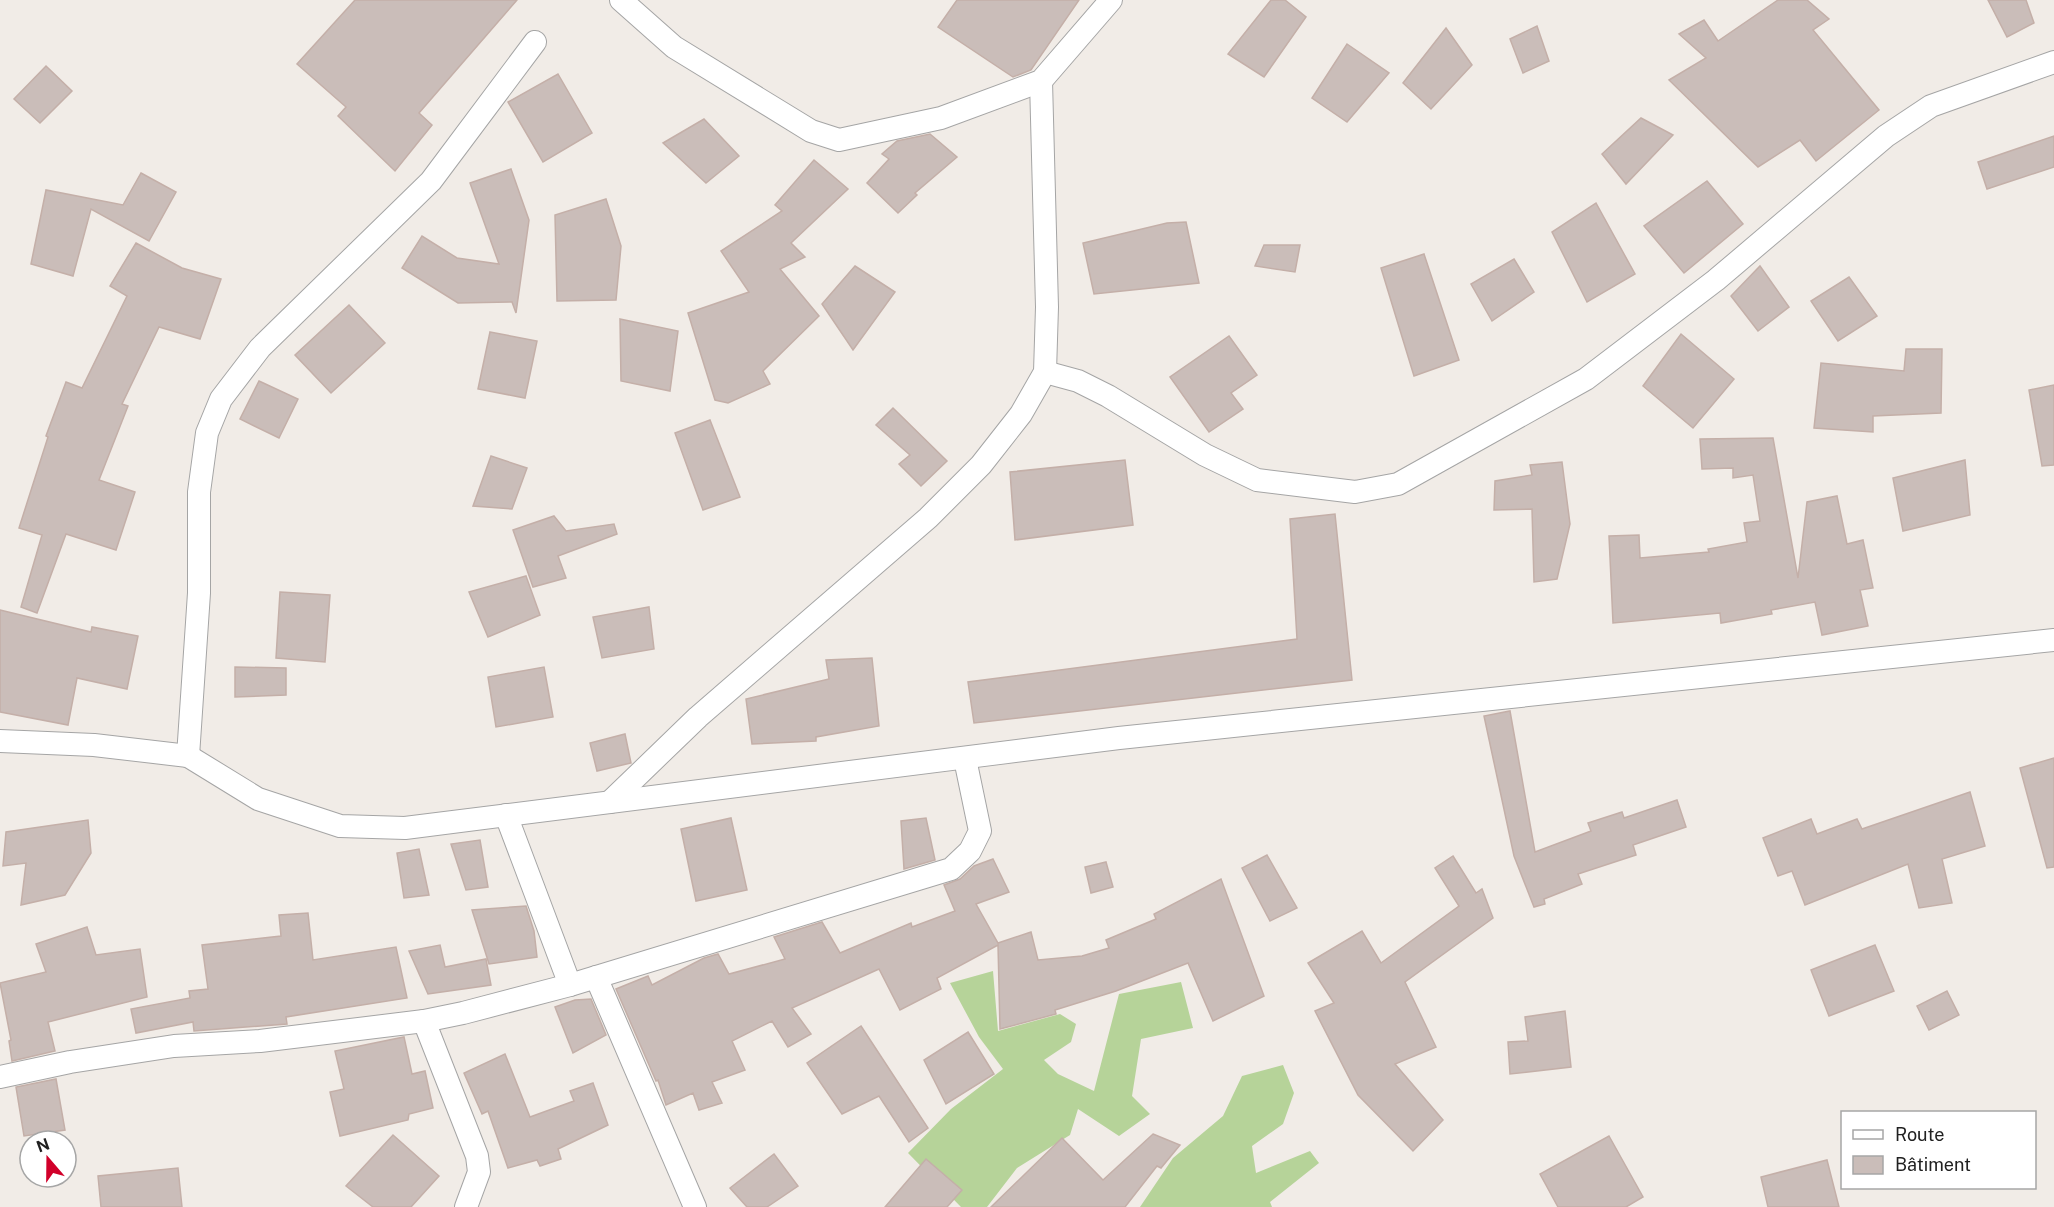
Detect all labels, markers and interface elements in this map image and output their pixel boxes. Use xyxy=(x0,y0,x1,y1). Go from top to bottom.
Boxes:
legend xyxy=(1841,1111,2036,1189)
text: Route xyxy=(1895,1124,1944,1145)
north arrow xyxy=(18,1129,78,1189)
text: N xyxy=(34,1134,52,1156)
text: Bâtiment xyxy=(1895,1154,1971,1175)

